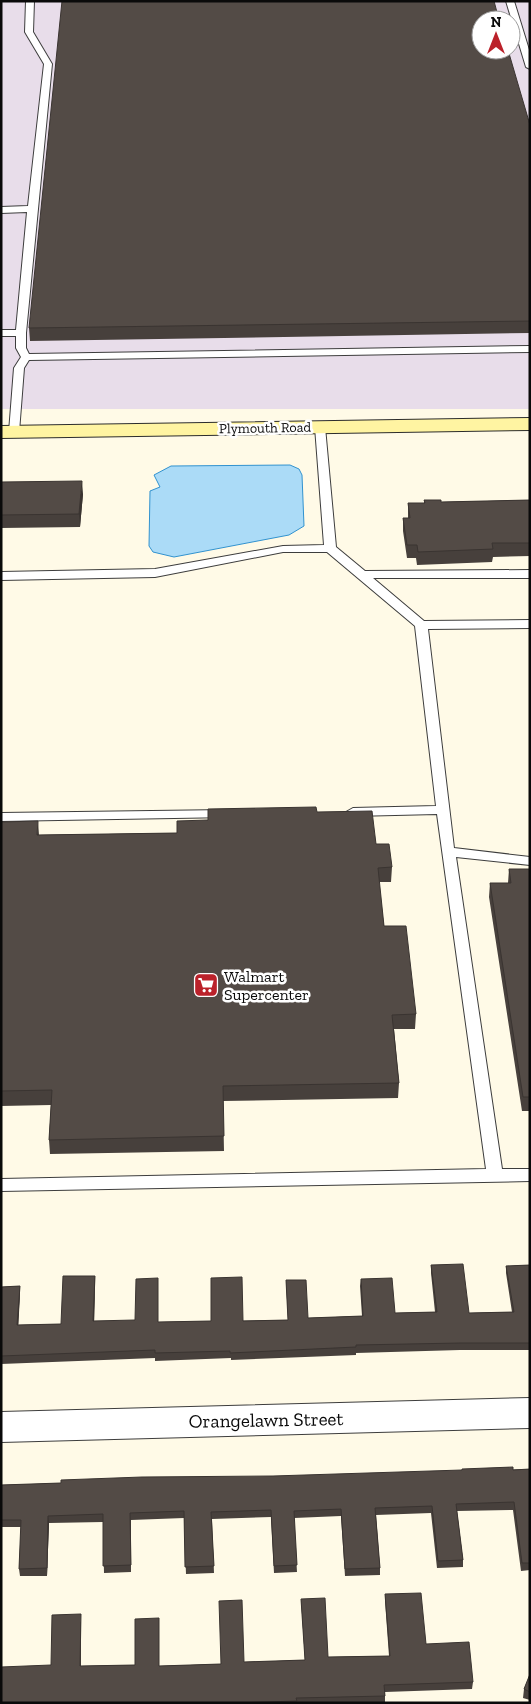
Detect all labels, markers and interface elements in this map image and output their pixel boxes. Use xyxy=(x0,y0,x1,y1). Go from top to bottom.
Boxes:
north arrow xyxy=(471,10,521,60)
text: N xyxy=(491,14,502,31)
street label: Plymouth Road xyxy=(219,419,311,437)
place label: Walmart Supercenter xyxy=(224,967,309,1004)
supermarket icon: Walmart Supercenter xyxy=(193,972,219,998)
street label: Orangelawn Street xyxy=(188,1407,344,1433)

